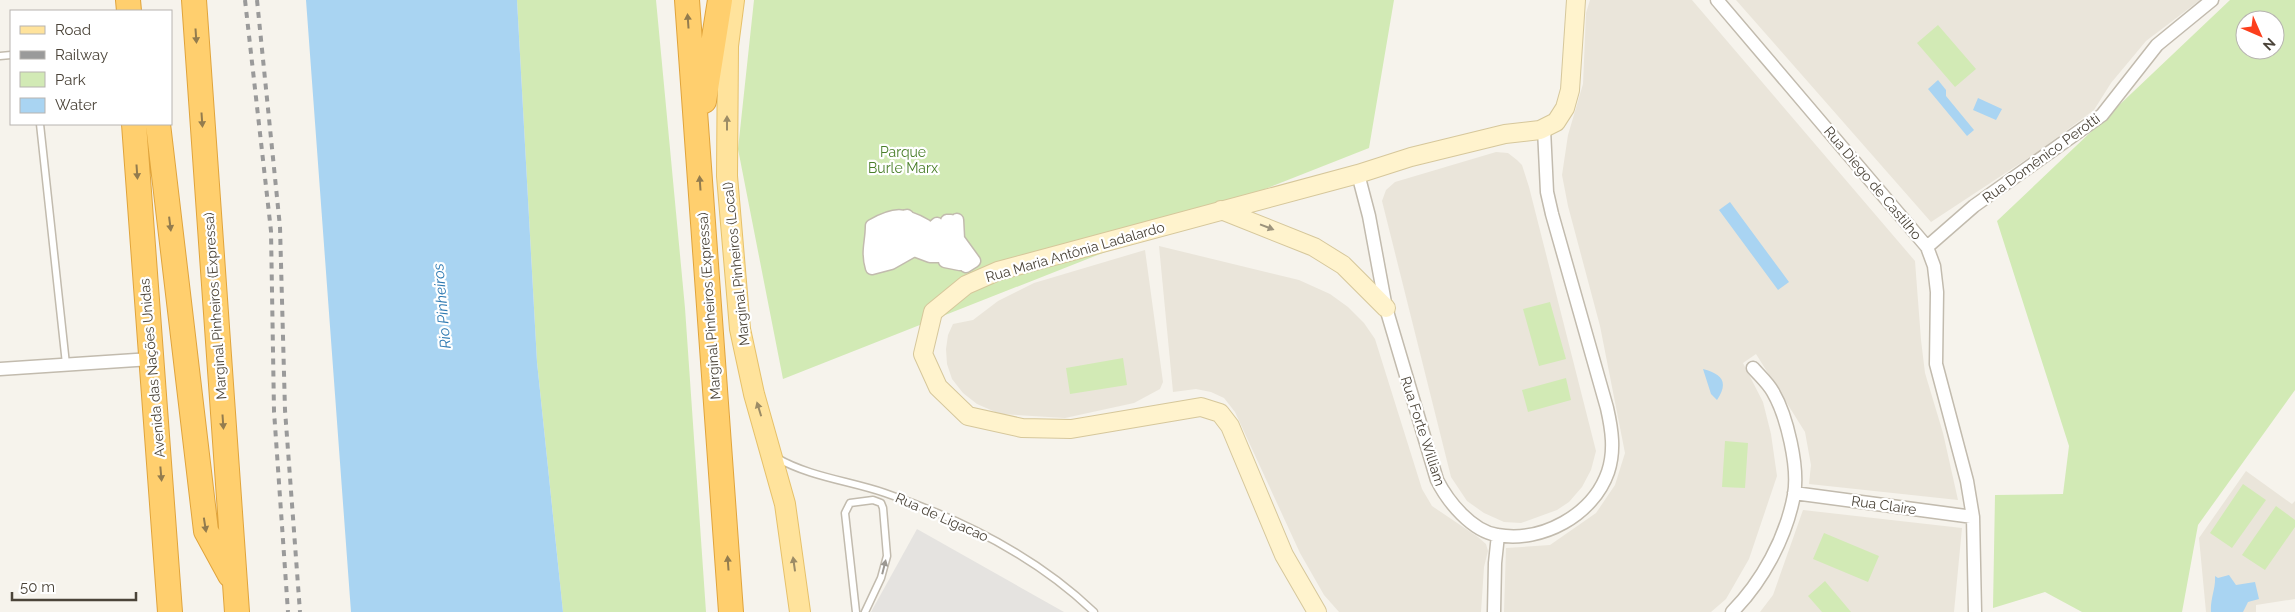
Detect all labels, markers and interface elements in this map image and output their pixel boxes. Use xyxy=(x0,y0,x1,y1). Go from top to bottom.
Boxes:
legend xyxy=(10,10,172,125)
north arrow xyxy=(2235,10,2285,60)
one-way arrow xyxy=(684,12,692,28)
text: Road xyxy=(55,21,91,39)
one-way arrow xyxy=(192,28,200,44)
text: N xyxy=(2260,35,2279,54)
text: Railway xyxy=(55,46,108,64)
text: Park xyxy=(55,71,86,89)
text: Water xyxy=(55,96,98,114)
street label: Rua Domênico Perotti xyxy=(1979,110,2103,206)
one-way arrow xyxy=(198,112,206,128)
one-way arrow xyxy=(723,115,731,131)
street label: Rua Diego de Castilho xyxy=(1821,123,1925,243)
park label: Parque Burle Marx xyxy=(868,144,938,176)
one-way arrow xyxy=(134,165,142,181)
one-way arrow xyxy=(696,174,704,190)
street label: Marginal Pinheiros (Local) xyxy=(719,181,753,347)
street label: Marginal Pinheiros (Expressa) xyxy=(200,212,230,400)
street label: Marginal Pinheiros (Expressa) xyxy=(694,212,724,400)
one-way arrow xyxy=(166,217,174,233)
street label: Rua Maria Antônia Ladalardo xyxy=(984,219,1166,285)
one-way arrow xyxy=(1260,224,1274,232)
water label: Rio Pinheiros xyxy=(429,263,455,349)
street label: Avenida das Nações Unidas xyxy=(136,277,168,458)
street label: Rua Forte William xyxy=(1398,374,1448,488)
one-way arrow xyxy=(754,402,762,417)
one-way arrow xyxy=(219,414,227,430)
one-way arrow xyxy=(157,466,165,482)
street label: Rua de Ligacao xyxy=(893,489,991,545)
street label: Rua Claire xyxy=(1850,493,1918,517)
one-way arrow xyxy=(202,517,210,533)
one-way arrow xyxy=(723,555,731,571)
one-way arrow xyxy=(790,555,798,571)
one-way arrow xyxy=(880,560,888,575)
scale bar xyxy=(12,570,136,602)
text: 50 m xyxy=(20,578,55,596)

